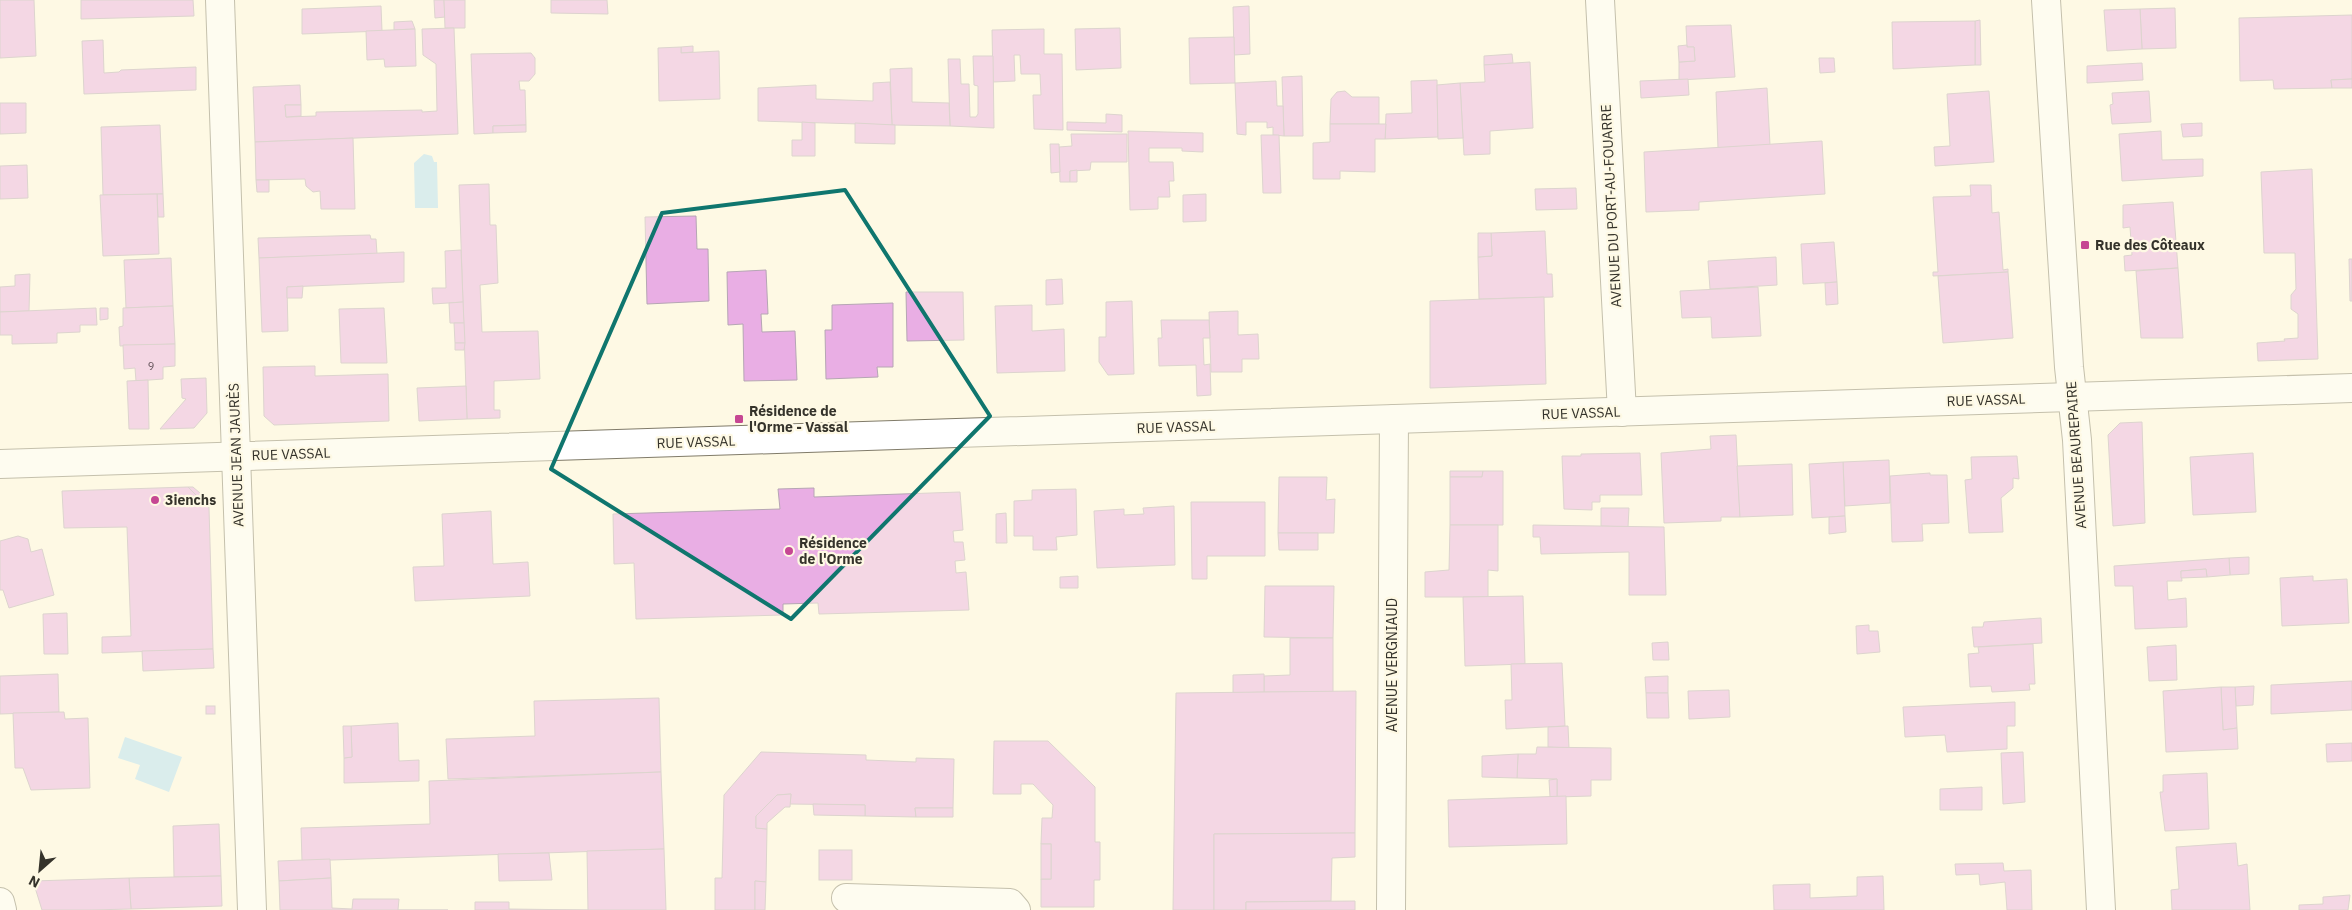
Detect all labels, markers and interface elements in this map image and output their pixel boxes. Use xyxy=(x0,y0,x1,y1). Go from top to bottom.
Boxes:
street label: AVENUE DU PORT-AU-FOUARRE xyxy=(1597,104,1625,308)
place label: Rue des Côteaux xyxy=(2095,236,2205,254)
marker: Rue des Côteaux xyxy=(2079,239,2091,251)
house number: 9 xyxy=(148,359,154,373)
street label: AVENUE BEAUREPAIRE xyxy=(2062,380,2090,530)
street label: AVENUE JEAN JAURÈS xyxy=(223,383,248,527)
street label: RUE VASSAL xyxy=(1946,390,2026,410)
place label: Résidence de l'Orme - Vassal xyxy=(749,402,848,436)
street label: RUE VASSAL xyxy=(1541,403,1621,423)
marker: Résidence de l'Orme - Vassal xyxy=(733,413,745,425)
street label: RUE VASSAL xyxy=(1136,417,1216,437)
street label: RUE VASSAL xyxy=(656,432,736,452)
street label: RUE VASSAL xyxy=(251,444,331,464)
place label: 3ienchs xyxy=(165,491,216,509)
marker: 3ienchs xyxy=(149,494,161,506)
place label: Résidence de l'Orme xyxy=(799,534,867,568)
marker: Résidence de l'Orme xyxy=(783,545,795,557)
street label: AVENUE VERGNIAUD xyxy=(1383,598,1401,732)
north arrow xyxy=(15,845,65,895)
text: N xyxy=(25,871,43,892)

